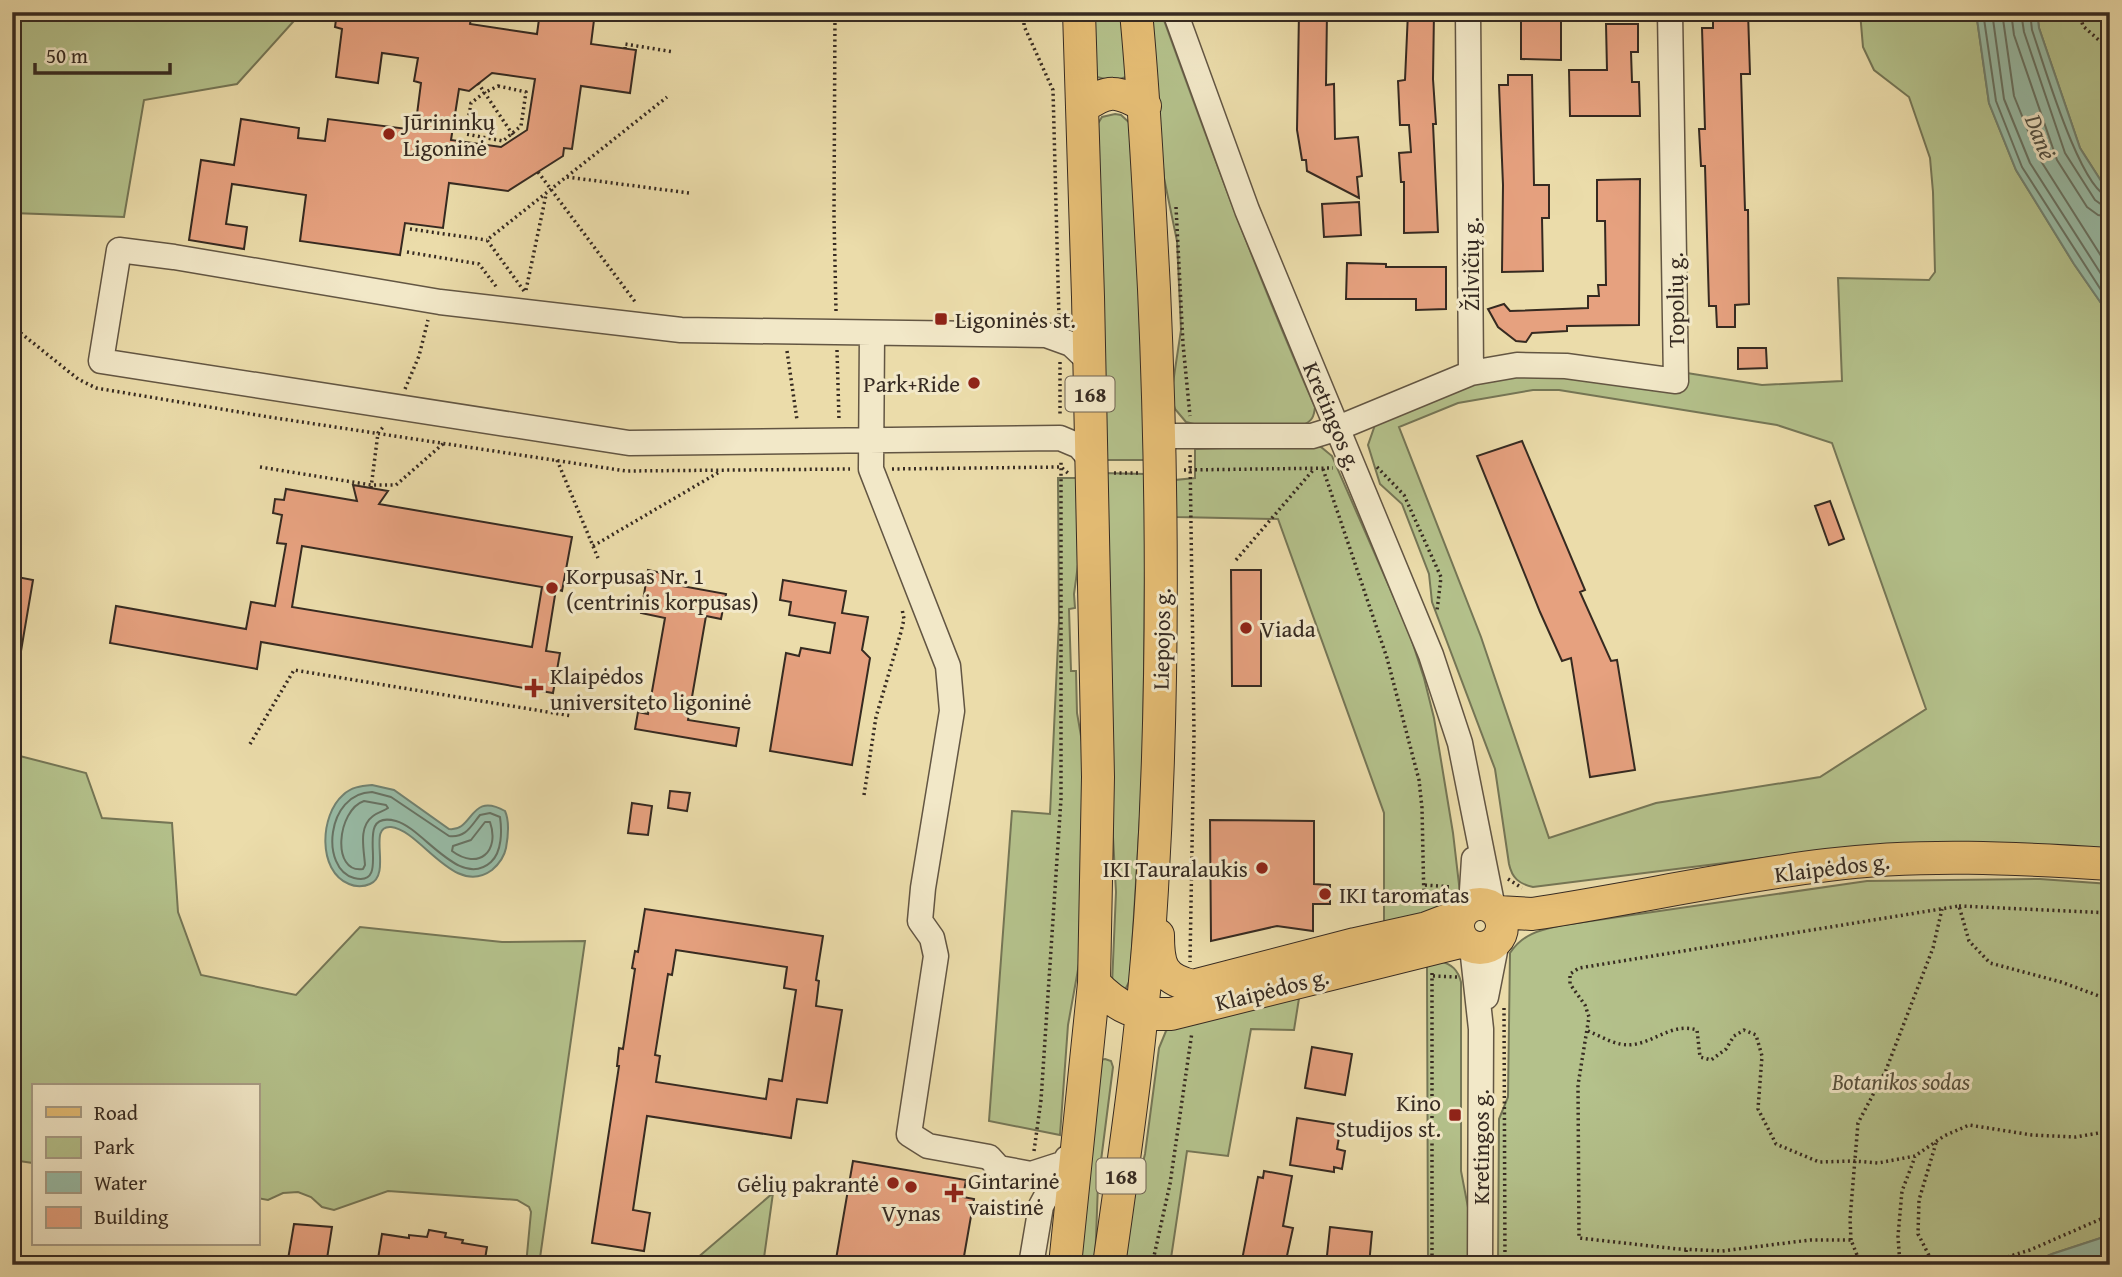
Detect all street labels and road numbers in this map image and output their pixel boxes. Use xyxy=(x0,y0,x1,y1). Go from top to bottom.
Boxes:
street label: Žilvičių g. xyxy=(1454,217,1487,311)
street label: Topolių g. xyxy=(1658,252,1692,348)
street label: Kretingos g. xyxy=(1295,356,1371,476)
road number: 168 xyxy=(1066,376,1114,412)
street label: Liepojos g. xyxy=(1144,588,1178,690)
street label: Klaipėdos g. xyxy=(1772,844,1892,890)
street label: Klaipėdos g. xyxy=(1212,959,1332,1019)
street label: Kretingos g. xyxy=(1464,1089,1497,1205)
road number: 168 xyxy=(1096,1158,1146,1194)

